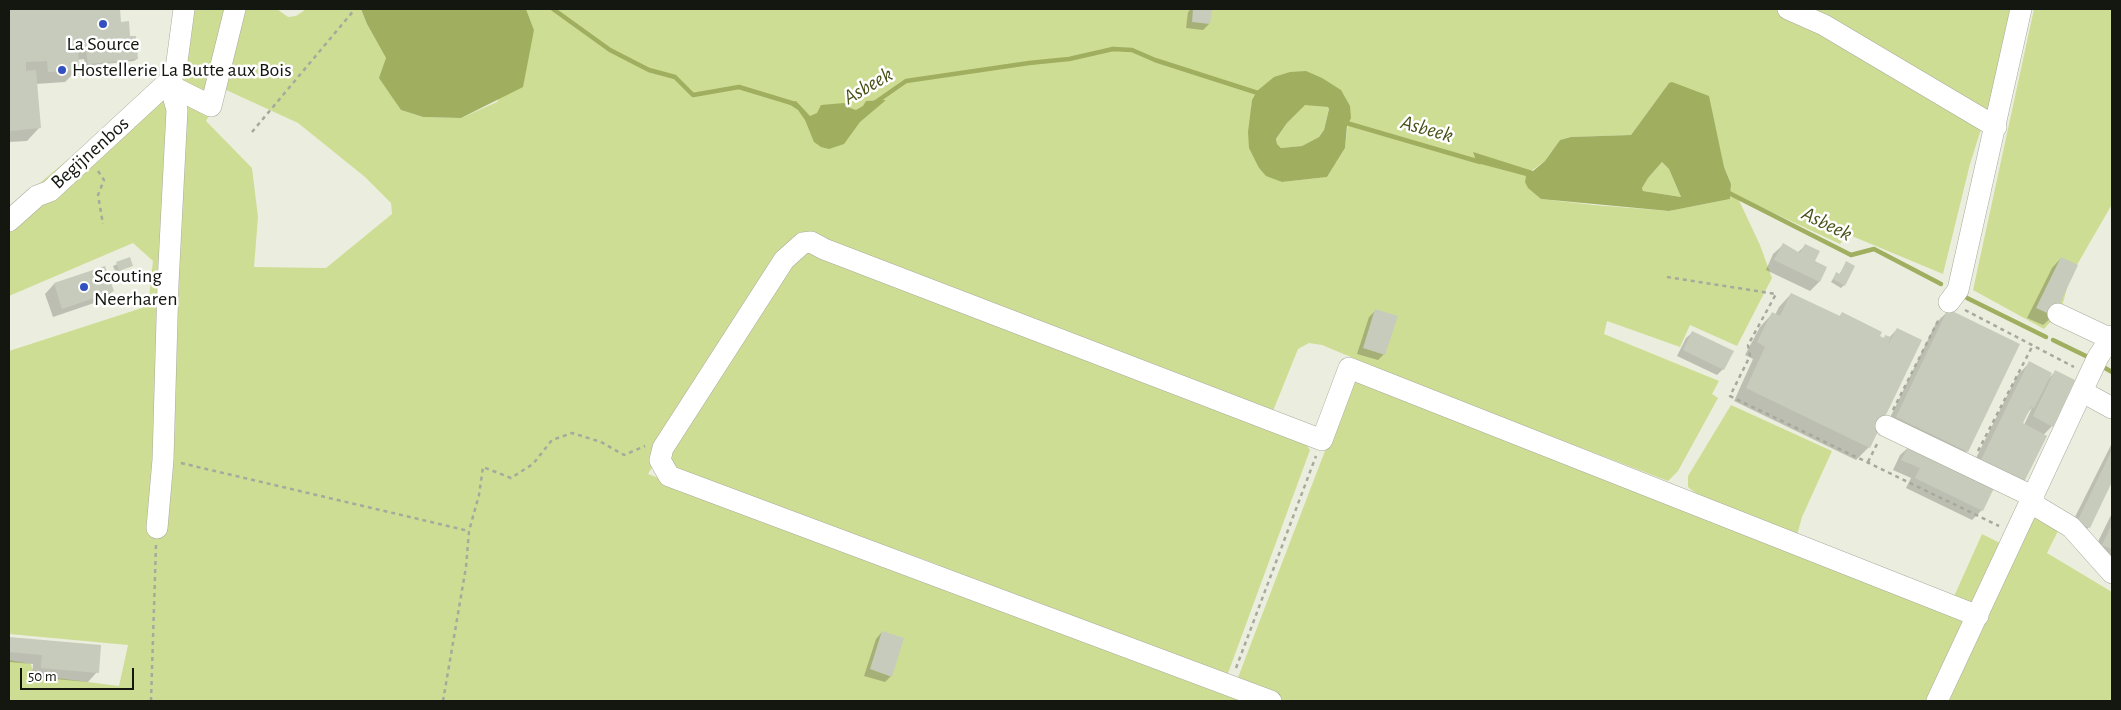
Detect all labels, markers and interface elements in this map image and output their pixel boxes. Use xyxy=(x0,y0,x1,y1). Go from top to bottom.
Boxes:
marker: La Source xyxy=(97,18,109,30)
place label: La Source xyxy=(66,32,140,56)
place label: Hostellerie La Butte aux Bois xyxy=(72,58,292,82)
water label: Asbeek xyxy=(839,62,897,110)
marker: Hostellerie La Butte aux Bois xyxy=(56,64,68,76)
water label: Asbeek xyxy=(1398,110,1456,148)
street label: Begijnenbos xyxy=(46,112,134,194)
water label: Asbeek xyxy=(1798,201,1856,247)
place label: Scouting Neerharen xyxy=(94,264,178,311)
marker: Scouting Neerharen xyxy=(78,281,90,293)
scale bar xyxy=(22,658,136,690)
text: 50 m xyxy=(28,669,57,684)

